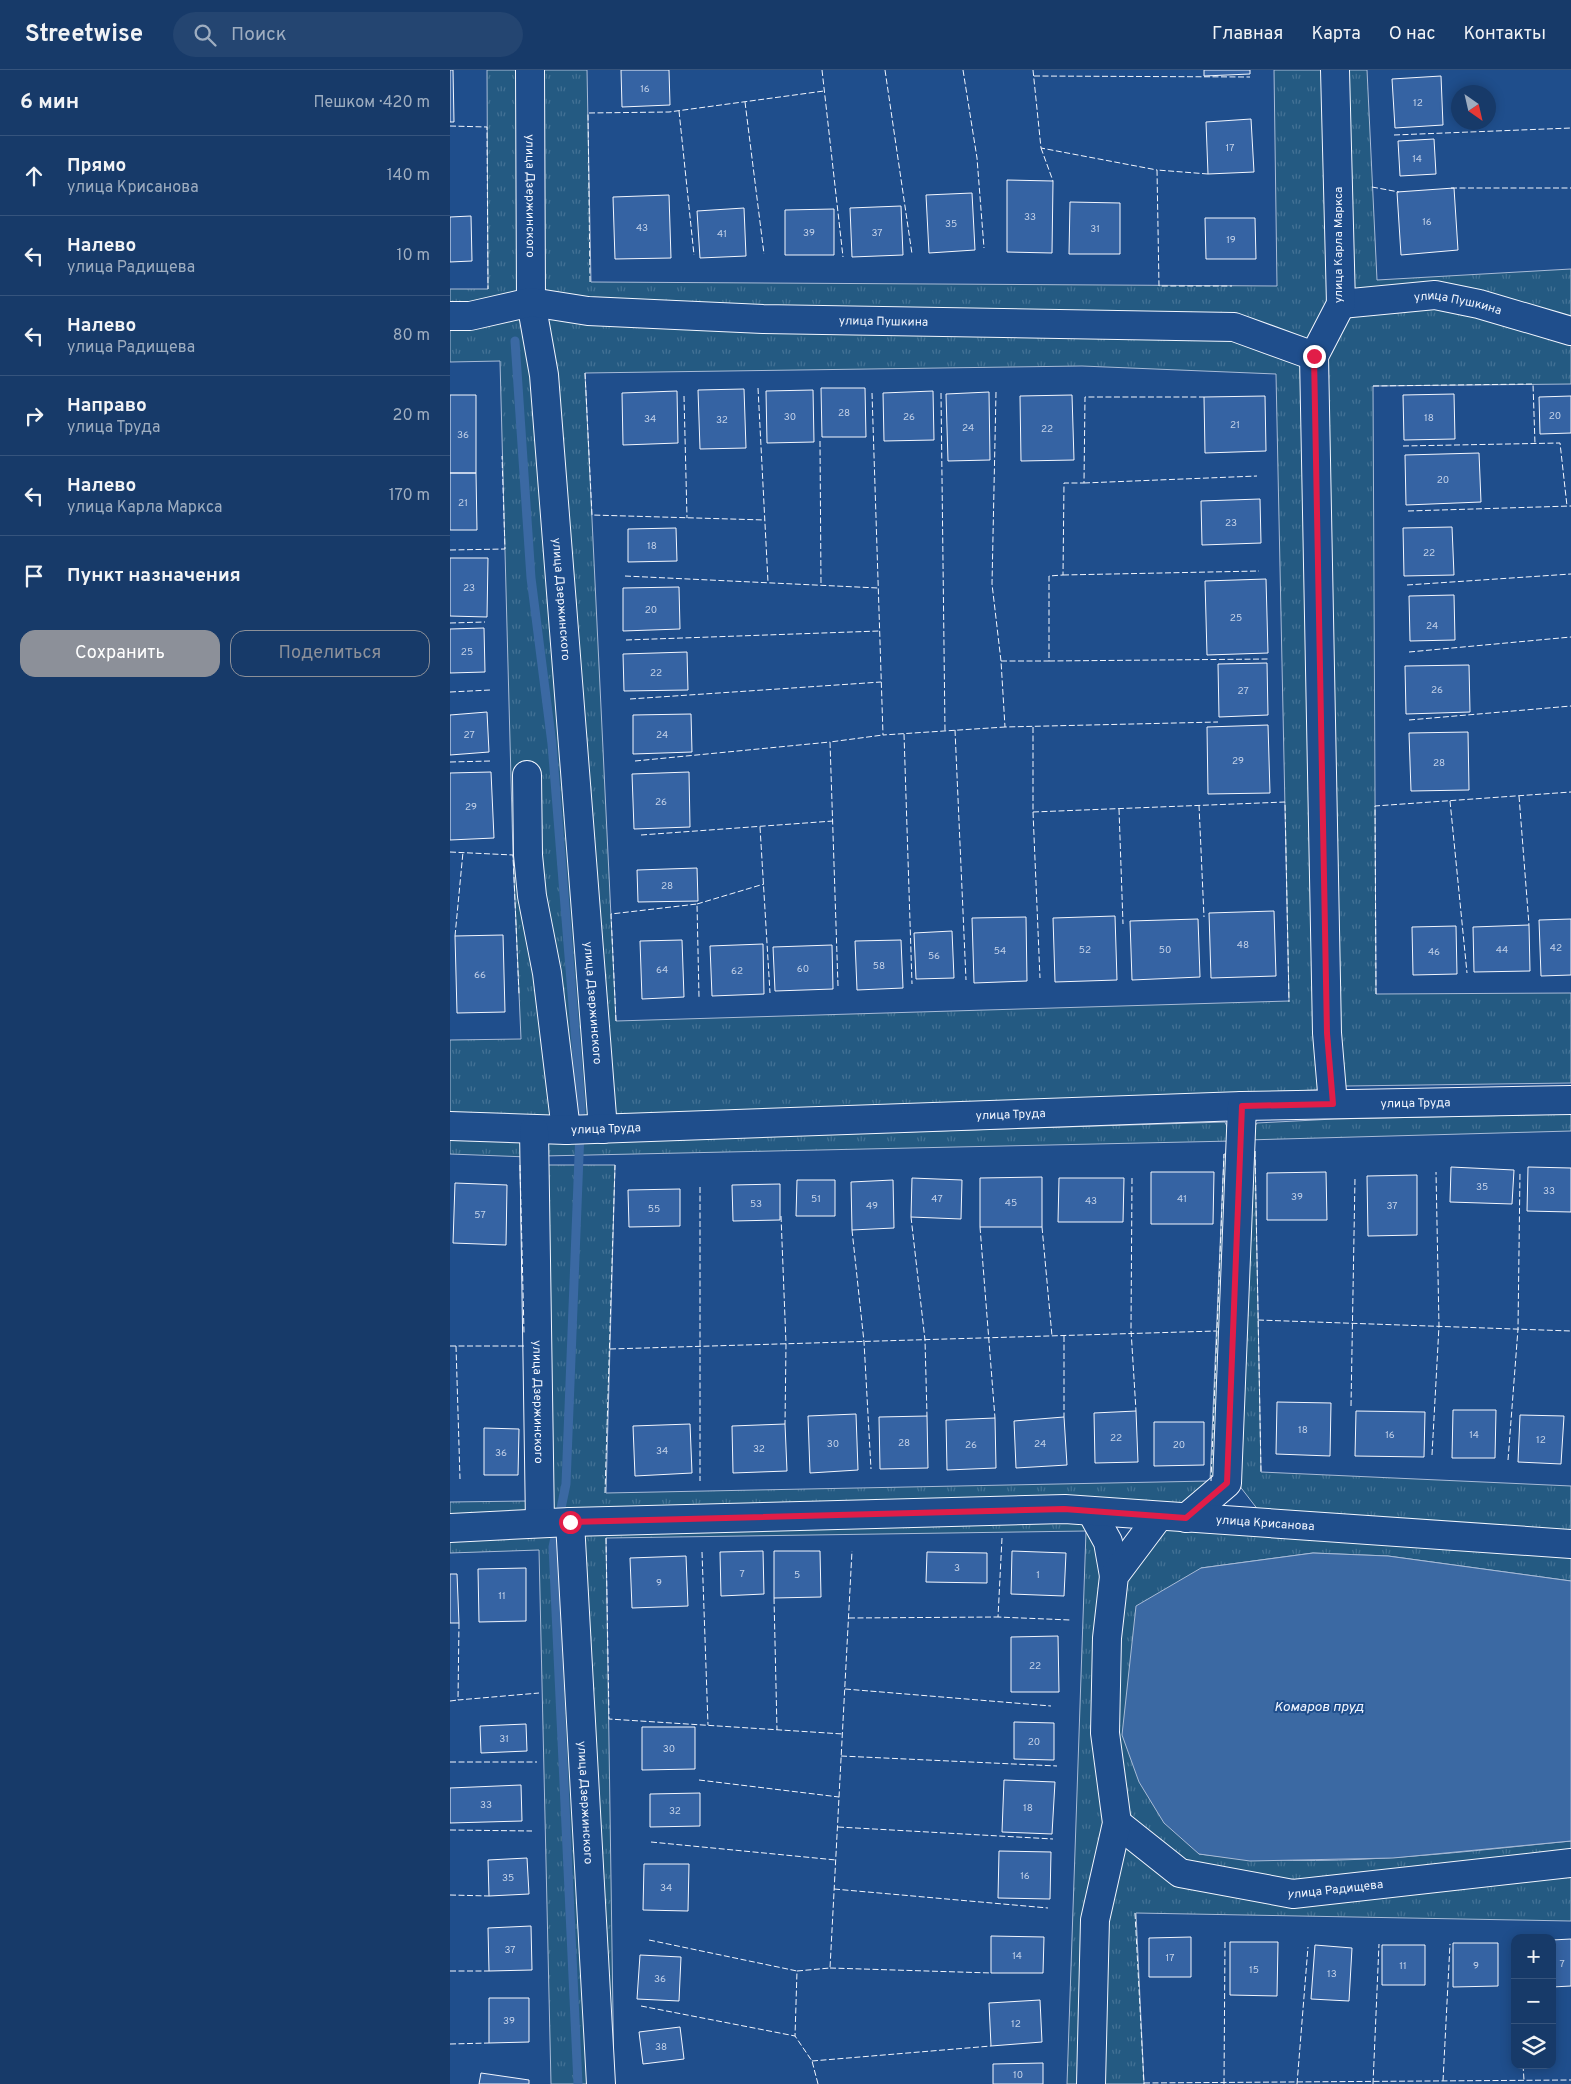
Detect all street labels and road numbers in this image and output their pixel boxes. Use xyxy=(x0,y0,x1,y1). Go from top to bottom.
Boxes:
street label: улица Дзержинского xyxy=(521,134,538,258)
street label: улица Карла Маркса xyxy=(1331,187,1347,303)
street label: улица Пушкина xyxy=(1413,288,1503,319)
street label: улица Пушкина xyxy=(839,313,928,331)
street label: улица Дзержинского xyxy=(548,537,573,662)
street label: улица Дзержинского xyxy=(579,941,605,1065)
street label: улица Труда xyxy=(1380,1095,1451,1112)
street label: улица Труда xyxy=(975,1106,1046,1124)
street label: улица Труда xyxy=(571,1120,641,1139)
street label: улица Дзержинского xyxy=(528,1340,546,1464)
street label: улица Крисанова xyxy=(1215,1512,1315,1535)
street label: улица Дзержинского xyxy=(573,1741,596,1865)
street label: улица Радищева xyxy=(1286,1877,1384,1903)

